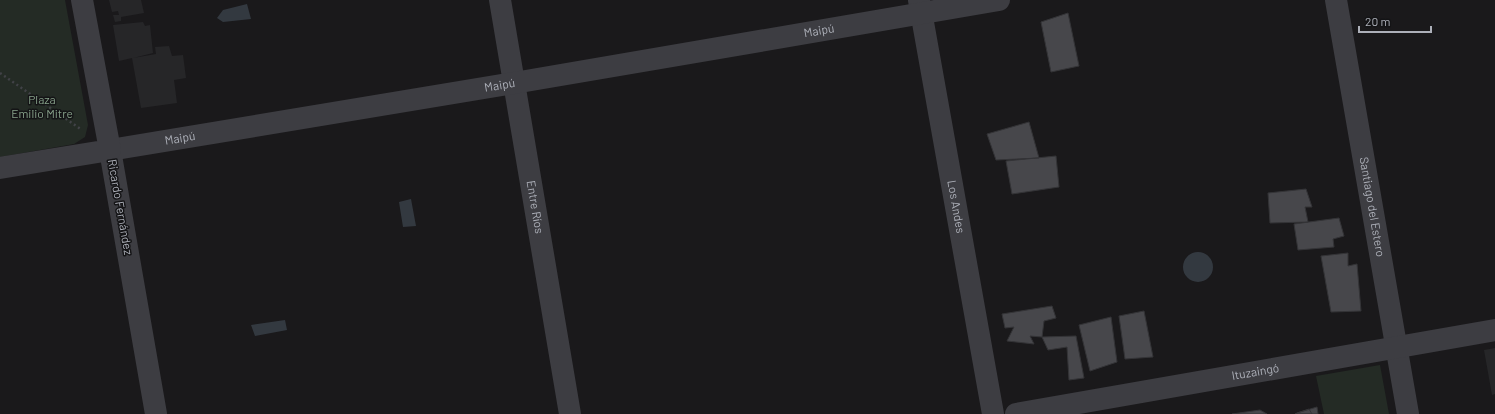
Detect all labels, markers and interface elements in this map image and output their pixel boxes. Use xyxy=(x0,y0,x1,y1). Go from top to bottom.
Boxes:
scale bar xyxy=(1359,8,1431,34)
text: 20 m xyxy=(1365,14,1391,28)
street label: Maipú xyxy=(802,20,835,39)
street label: Maipú xyxy=(483,75,516,94)
park label: Plaza Emilio Mitre xyxy=(11,92,73,120)
street label: Maipú xyxy=(164,128,196,147)
street label: Santiago del Estero xyxy=(1357,156,1389,258)
street label: Ricardo Fernández xyxy=(106,158,136,256)
street label: Entre Ríos xyxy=(525,179,547,235)
street label: Los Andes xyxy=(945,179,969,235)
street label: Ituzaingó xyxy=(1230,360,1280,382)

